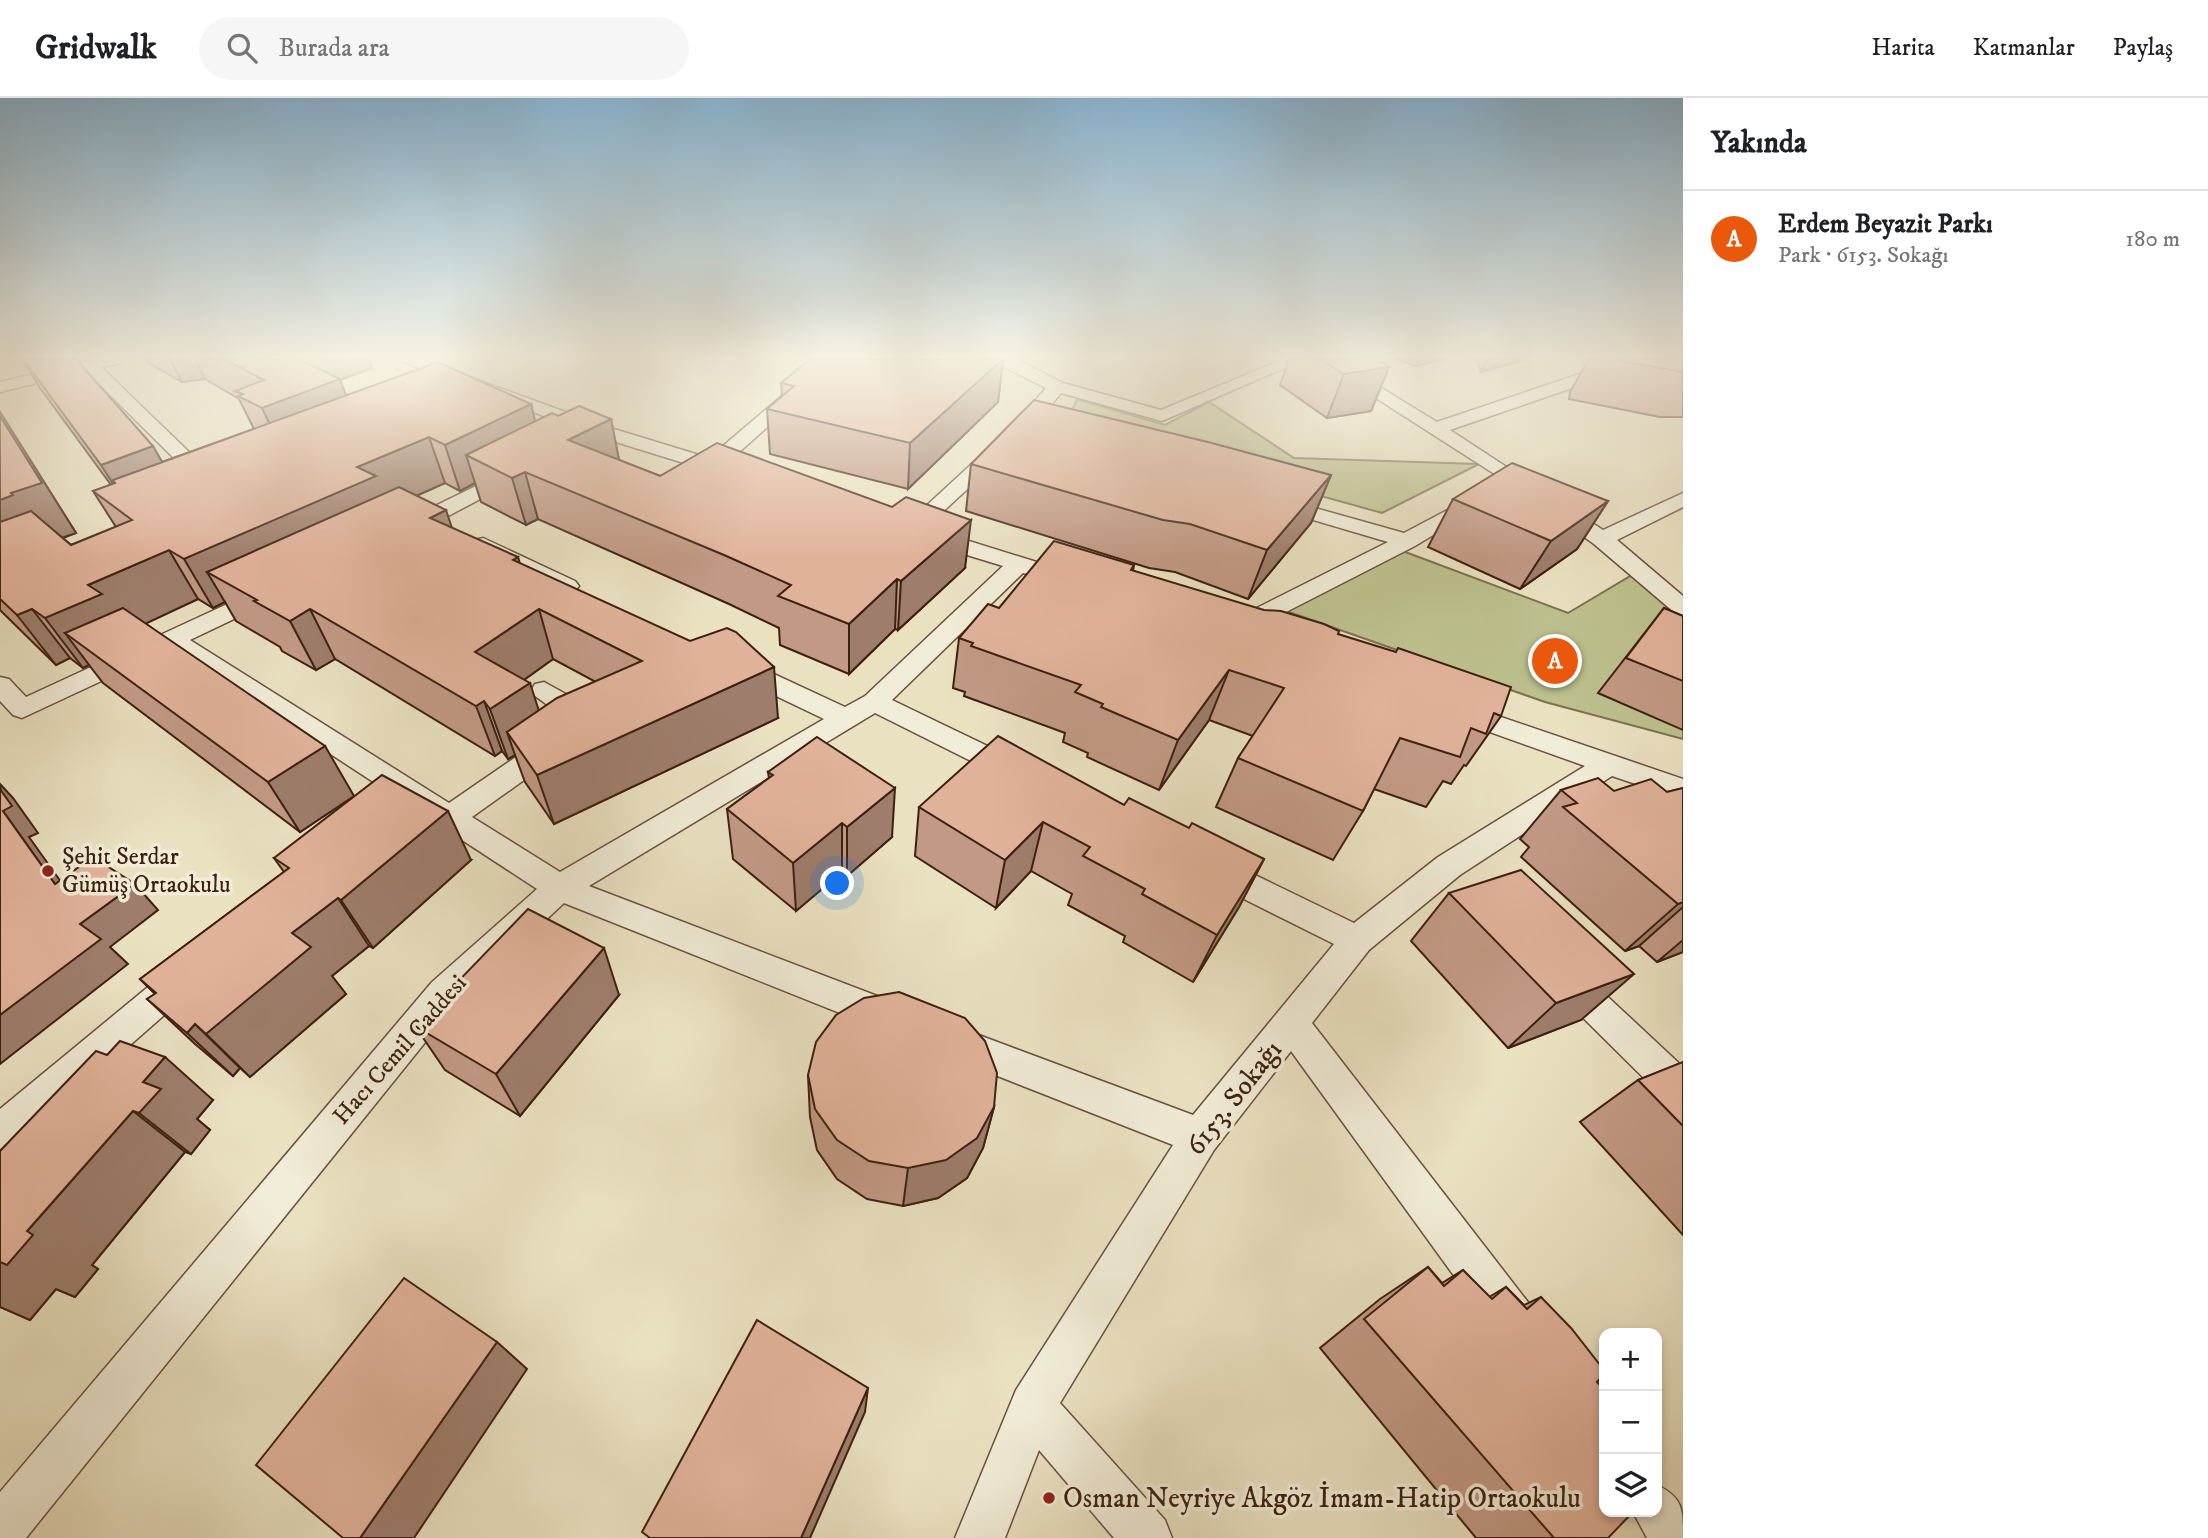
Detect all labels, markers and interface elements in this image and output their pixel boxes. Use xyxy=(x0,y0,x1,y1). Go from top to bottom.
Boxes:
search box xyxy=(199,17,689,80)
text: Gridwalk xyxy=(35,28,157,69)
icon: search xyxy=(223,29,261,67)
text: Burada ara xyxy=(279,32,390,65)
text: Harita xyxy=(1871,33,1935,63)
text: Katmanlar xyxy=(1973,33,2075,63)
text: Paylaş xyxy=(2113,33,2173,63)
text: Yakında xyxy=(1711,125,1807,162)
text: Erdem Beyazit Parkı xyxy=(1778,208,1993,241)
text: A xyxy=(1727,225,1741,254)
text: 180 m xyxy=(2125,225,2180,254)
text: Park · 6153. Sokağı xyxy=(1778,241,1948,270)
pin: A xyxy=(1532,635,1578,687)
place label: Şehit Serdar Gümüş Ortaokulu xyxy=(62,842,231,900)
marker: Şehit Serdar Gümüş Ortaokulu xyxy=(40,863,56,879)
your location xyxy=(820,866,854,900)
street label: Hacı Cemil Caddesi xyxy=(327,969,473,1131)
street label: 6153. Sokağı xyxy=(1178,1033,1290,1163)
map controls xyxy=(1599,1328,1662,1517)
button: + xyxy=(1599,1328,1662,1391)
button: − xyxy=(1599,1391,1662,1454)
button: layers xyxy=(1599,1454,1662,1517)
place label: Osman Neyriye Akgöz İmam-Hatip Ortaokulu xyxy=(1063,1481,1581,1516)
marker: Osman Neyriye Akgöz İmam-Hatip Ortaokulu xyxy=(1041,1490,1057,1506)

